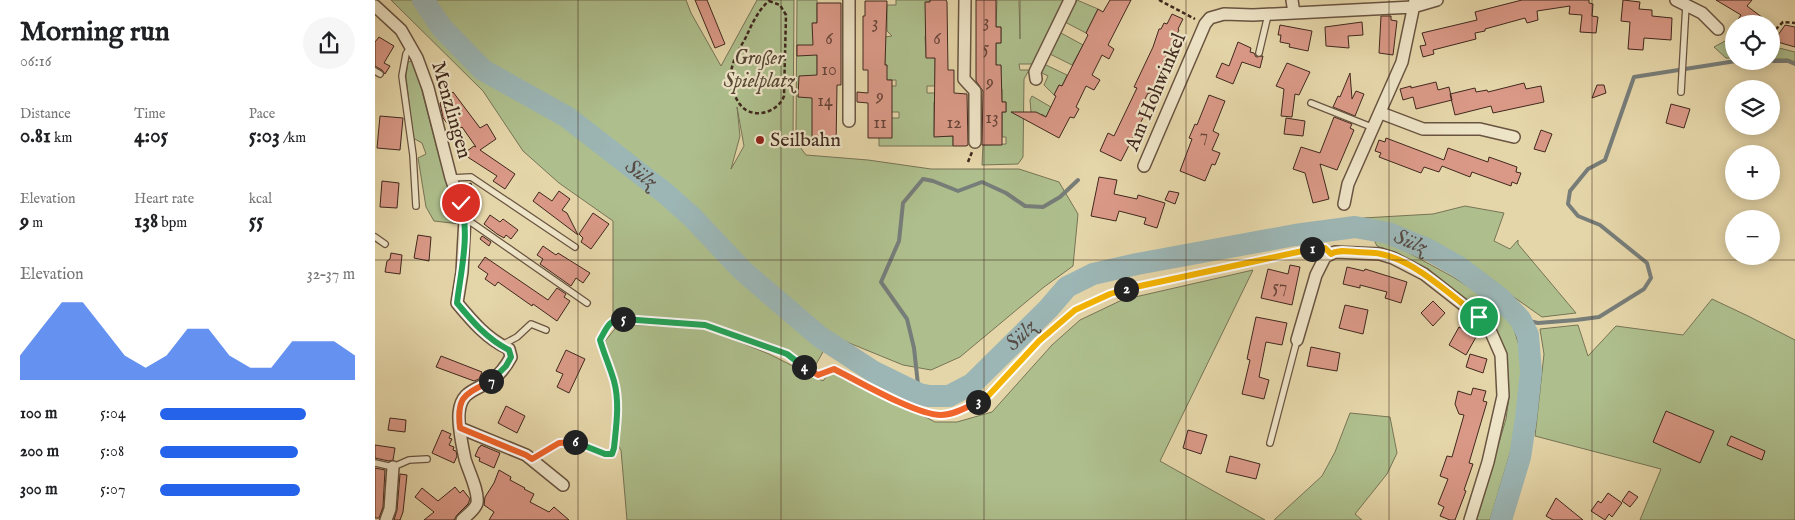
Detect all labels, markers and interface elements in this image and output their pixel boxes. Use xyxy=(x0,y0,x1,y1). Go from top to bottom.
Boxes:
house number: 3 xyxy=(983,11,989,34)
house number: 3 xyxy=(872,12,878,35)
text: Morning run xyxy=(20,15,170,50)
map controls xyxy=(1725,15,1780,265)
button: locate xyxy=(1725,15,1780,70)
button: share xyxy=(303,17,355,69)
house number: 6 xyxy=(825,28,833,51)
house number: 6 xyxy=(933,28,941,51)
street label: Am Hohwinkel xyxy=(1120,29,1192,156)
house number: 5 xyxy=(983,37,990,60)
park label: Großer Spielplatz xyxy=(724,46,797,94)
text: 06:16 xyxy=(20,52,52,72)
street label: Menzlingen xyxy=(425,59,477,162)
house number: 10 xyxy=(821,59,837,82)
house number: 9 xyxy=(985,71,994,94)
button: layers xyxy=(1725,80,1780,135)
house number: 9 xyxy=(875,85,884,108)
house number: 14 xyxy=(817,90,833,113)
text: Distance xyxy=(20,105,71,123)
text: Time xyxy=(134,105,165,123)
text: Pace xyxy=(249,105,275,123)
house number: 13 xyxy=(985,107,999,130)
house number: 11 xyxy=(873,112,887,135)
house number: 12 xyxy=(946,112,962,135)
text: 0.81 xyxy=(20,123,51,150)
text: 4:05 xyxy=(134,123,168,150)
text: 5:03 xyxy=(249,123,280,150)
house number: 7 xyxy=(1200,125,1208,148)
place label: Seilbahn xyxy=(770,128,841,153)
text: km xyxy=(51,129,72,147)
text: /km xyxy=(280,129,306,147)
marker: Seilbahn xyxy=(754,134,766,146)
button: + xyxy=(1725,145,1780,200)
water label: Sülz xyxy=(619,153,664,196)
pin xyxy=(440,182,482,224)
icon: check xyxy=(447,189,475,217)
text: Elevation xyxy=(20,190,76,208)
text: Heart rate xyxy=(134,190,194,208)
text: kcal xyxy=(249,190,272,208)
text: 9 xyxy=(20,208,29,235)
text: 138 xyxy=(134,208,158,235)
text: 55 xyxy=(249,208,264,235)
button: − xyxy=(1725,210,1780,265)
text: m xyxy=(29,214,43,232)
text: bpm xyxy=(158,214,187,232)
water label: Sülz xyxy=(1390,223,1433,262)
pin: 1 xyxy=(1299,236,1325,262)
text: 1 xyxy=(1310,240,1315,258)
text: Elevation xyxy=(20,265,83,285)
text: 32–37 m xyxy=(307,265,355,285)
pin: 2 xyxy=(1113,276,1139,302)
house number: 57 xyxy=(1273,276,1287,299)
text: 2 xyxy=(1123,280,1130,298)
pin xyxy=(1458,296,1500,338)
icon: arrive xyxy=(1465,303,1493,331)
pin: 5 xyxy=(611,306,635,332)
text: 5 xyxy=(621,310,626,328)
water label: Sülz xyxy=(1000,313,1044,357)
pin: 4 xyxy=(791,354,817,380)
text: 4 xyxy=(801,358,808,376)
pin: 7 xyxy=(479,368,503,394)
text: 7 xyxy=(488,372,495,390)
pin: 3 xyxy=(965,390,991,414)
text: 3 xyxy=(976,393,981,411)
text: 100 m xyxy=(20,404,57,424)
text: 5:04 xyxy=(100,404,126,424)
pin: 6 xyxy=(563,430,587,454)
text: 6 xyxy=(573,433,578,451)
text: 200 m xyxy=(20,442,59,462)
text: 5:08 xyxy=(100,442,124,462)
text: 300 m xyxy=(20,480,58,500)
text: 5:07 xyxy=(100,480,125,500)

